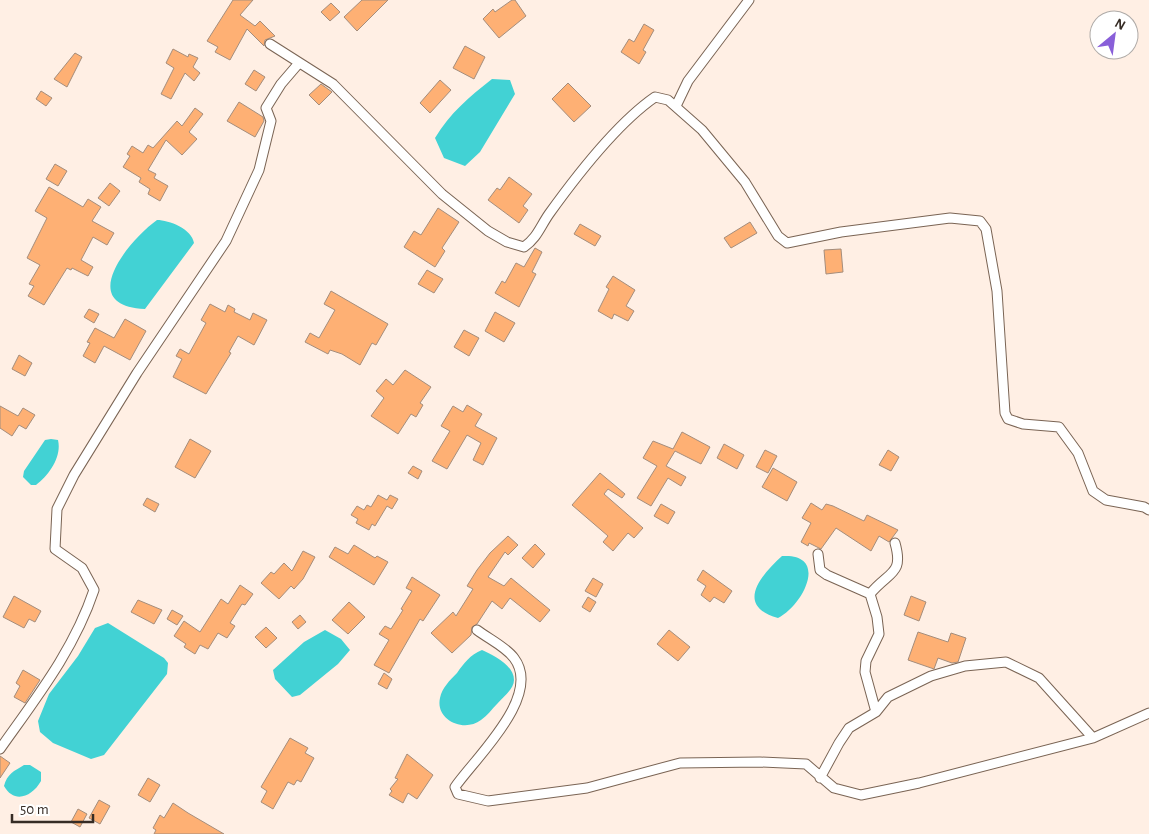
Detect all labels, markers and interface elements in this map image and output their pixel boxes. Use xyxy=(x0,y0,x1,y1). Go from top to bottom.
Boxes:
north arrow xyxy=(1089,10,1139,60)
text: N xyxy=(1112,16,1127,33)
scale bar xyxy=(12,792,94,824)
text: 50 m xyxy=(20,802,49,817)

